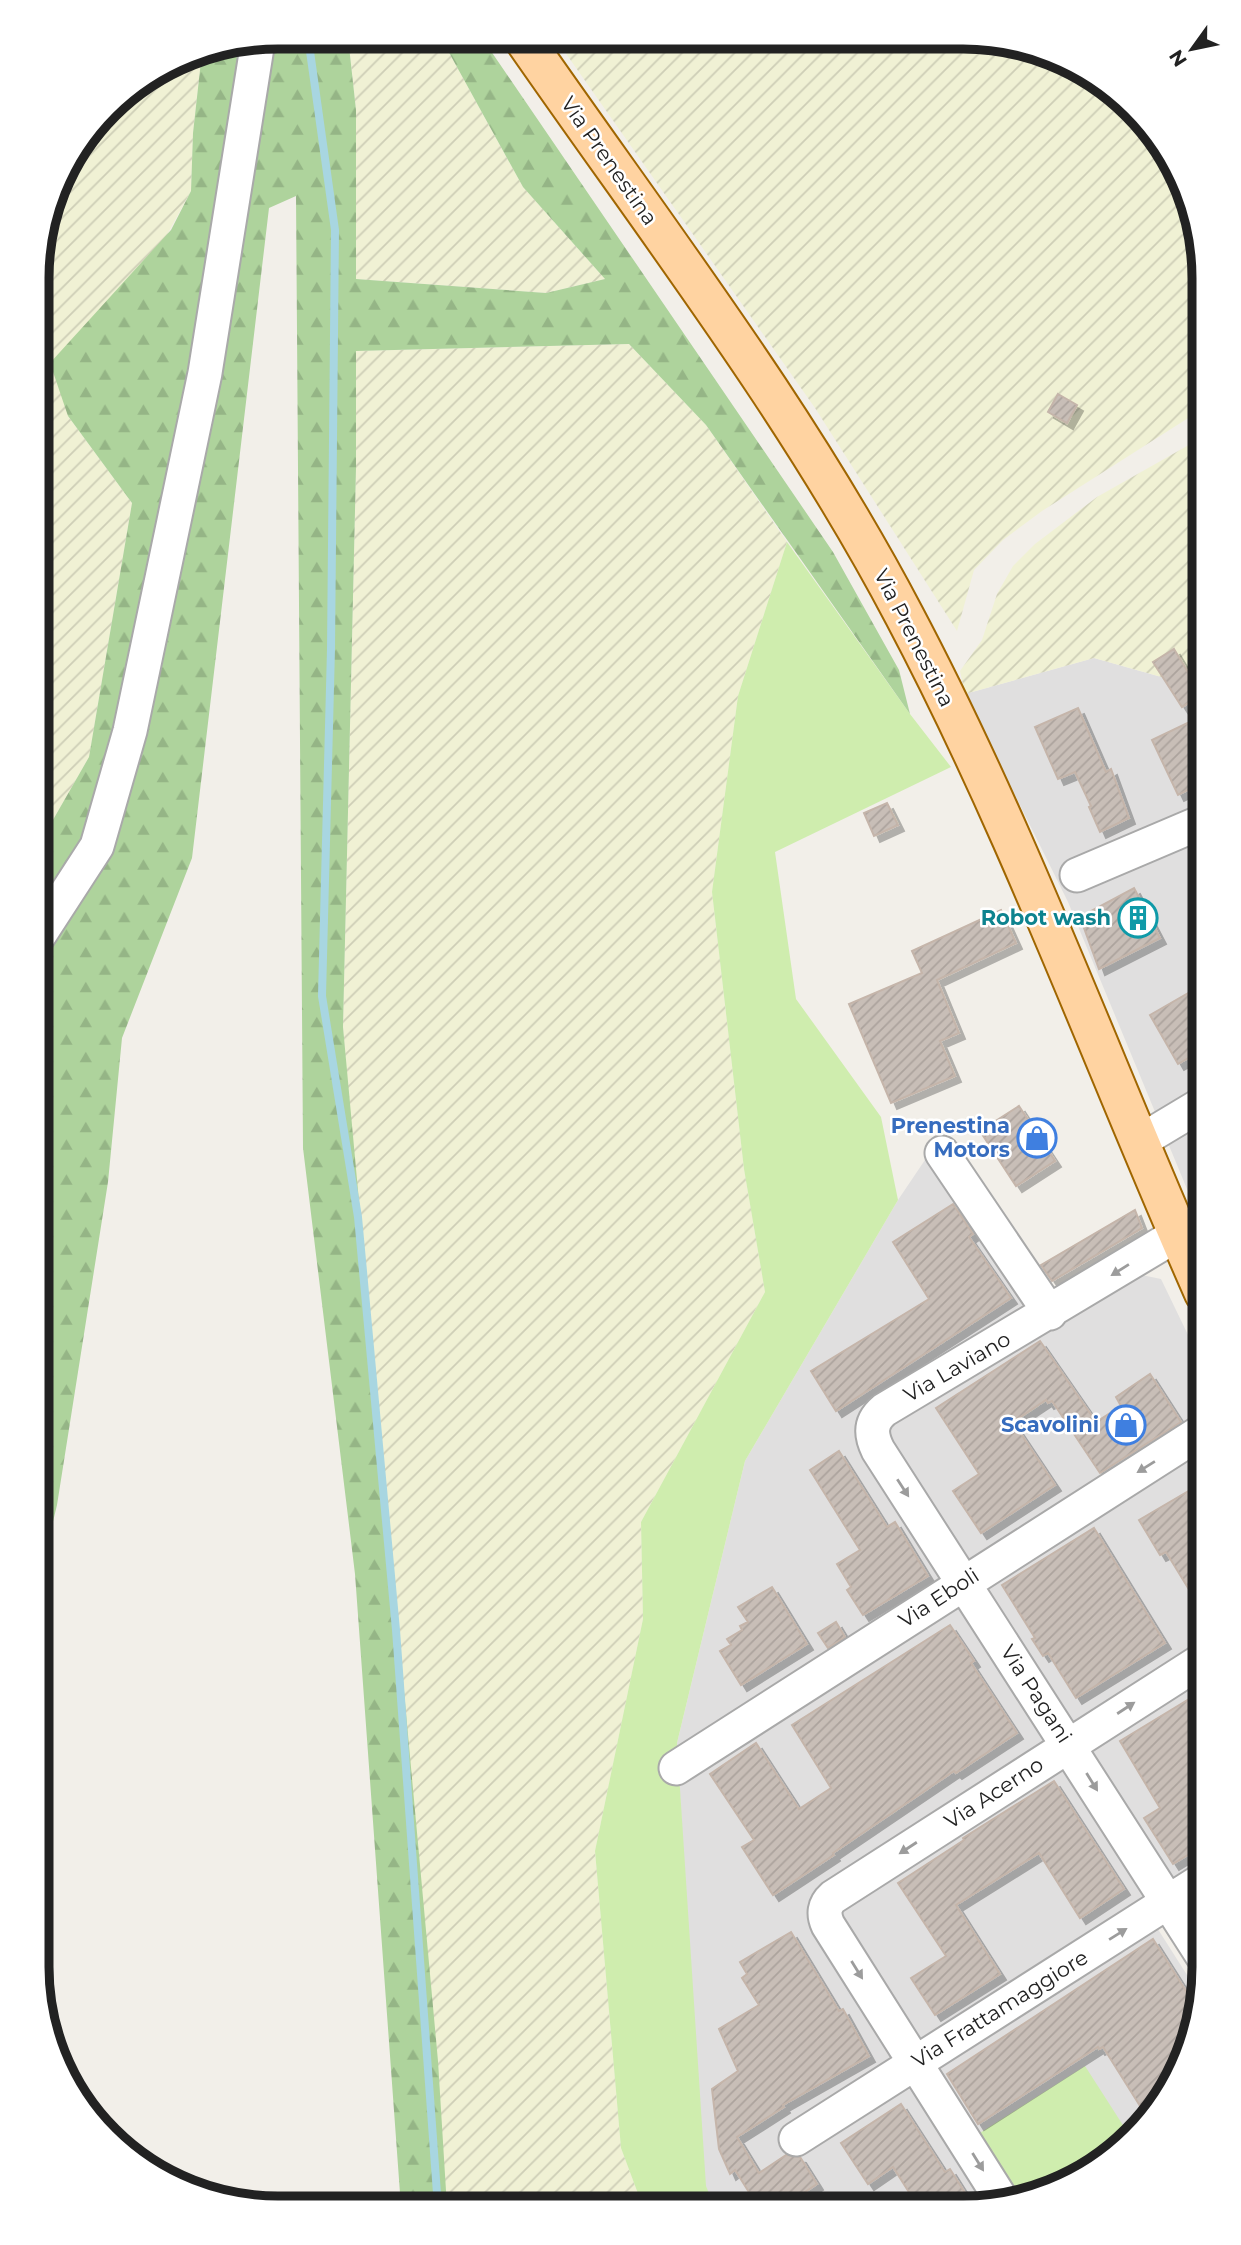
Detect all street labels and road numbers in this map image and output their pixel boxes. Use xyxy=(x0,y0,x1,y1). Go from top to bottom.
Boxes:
street label: Via Prenestina xyxy=(556,92,663,230)
street label: Via Prenestina xyxy=(869,565,960,711)
street label: Via Laviano xyxy=(899,1326,1015,1407)
street label: Via Eboli xyxy=(894,1562,984,1633)
street label: Via Pagani xyxy=(996,1640,1077,1747)
street label: Via Acerno xyxy=(940,1751,1048,1834)
street label: Via Frattamaggiore xyxy=(907,1944,1092,2073)

